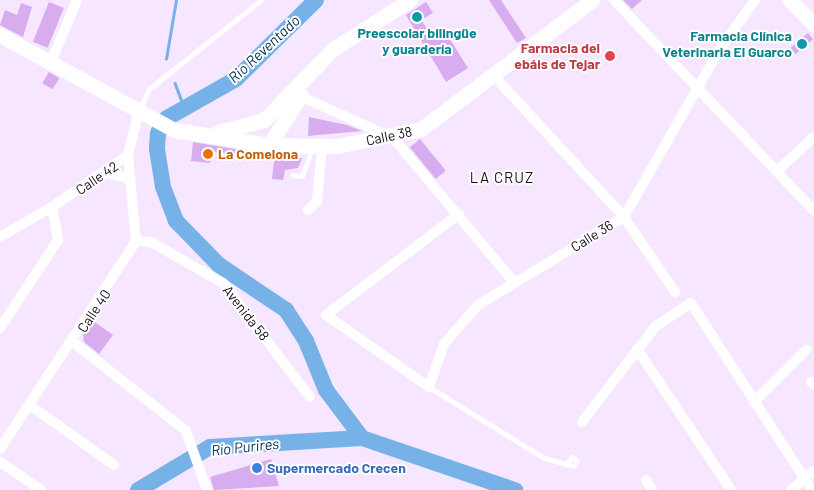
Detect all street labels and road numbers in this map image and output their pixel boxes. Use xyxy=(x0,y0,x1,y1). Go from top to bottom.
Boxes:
street label: Calle 38 xyxy=(364,123,414,149)
street label: Calle 42 xyxy=(73,158,121,198)
street label: Calle 36 xyxy=(568,217,616,255)
street label: Avenida 58 xyxy=(219,282,273,344)
street label: Calle 40 xyxy=(74,286,114,336)

